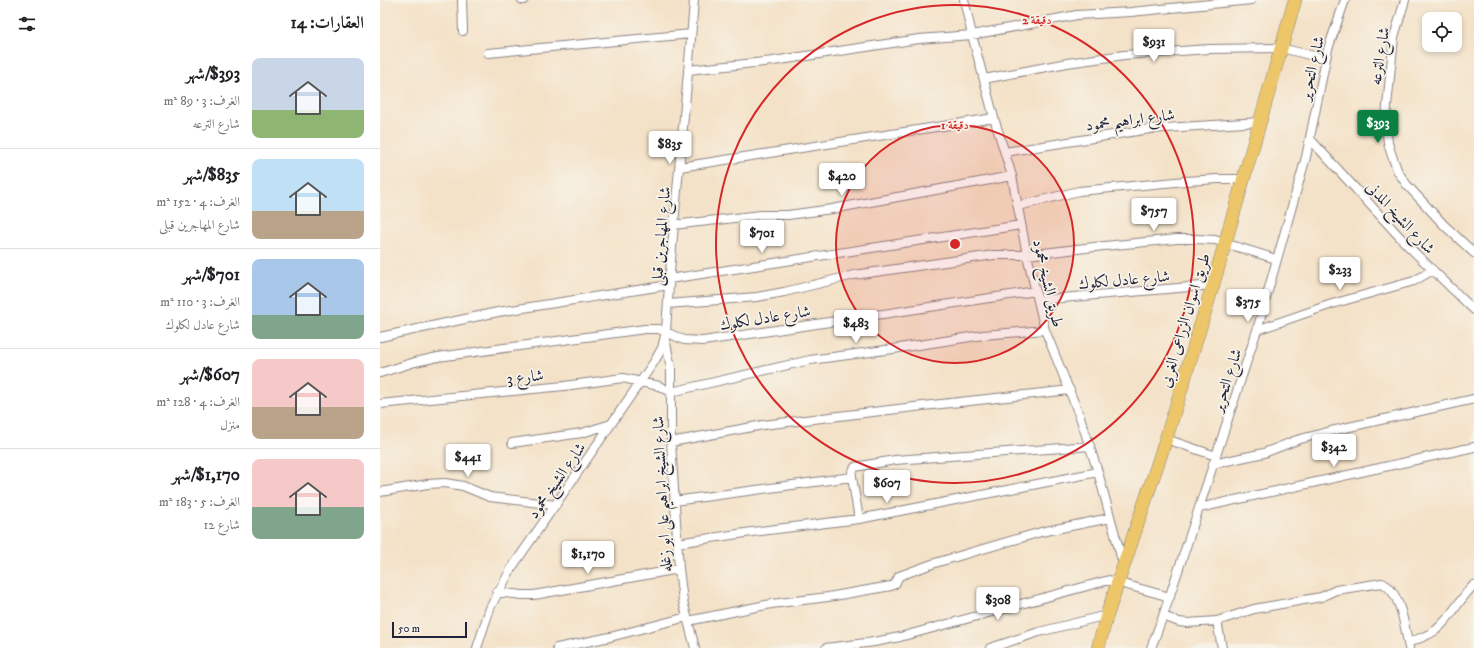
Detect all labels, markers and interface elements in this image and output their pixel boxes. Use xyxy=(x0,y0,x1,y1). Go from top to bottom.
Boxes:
text: العقارات: 14 xyxy=(290,12,364,34)
map controls xyxy=(1422,12,1462,52)
button: locate xyxy=(1422,12,1462,52)
icon: filters xyxy=(16,13,38,35)
text: 2 دقيقة xyxy=(1022,13,1052,28)
street label: شارع الترعه xyxy=(1366,26,1397,87)
pin: $931 xyxy=(1130,29,1178,63)
text: $931 xyxy=(1142,34,1166,50)
street label: شارع التحرير xyxy=(1294,34,1332,105)
text: $393/شهر xyxy=(185,63,240,85)
icon: home xyxy=(284,74,332,122)
text: الغرف: 3 · 89 m² xyxy=(164,93,240,109)
street label: شارع ابراهيم محمود xyxy=(1084,105,1177,141)
pin: $393 xyxy=(1354,110,1402,144)
text: $393 xyxy=(1366,115,1390,131)
text: شارع الترعه xyxy=(192,116,240,132)
text: 1 دقيقة xyxy=(941,118,969,133)
pin: $835 xyxy=(646,131,694,165)
text: $835 xyxy=(658,136,682,152)
pin: $420 xyxy=(818,163,866,197)
text: $835/شهر xyxy=(183,164,240,186)
text: $420 xyxy=(828,168,856,184)
icon: home xyxy=(284,175,332,223)
street label: شارع الشيخ المدنى xyxy=(1358,177,1439,261)
street label: شارع المهاجرين قبلى xyxy=(647,186,678,287)
text: الغرف: 4 · 152 m² xyxy=(157,194,240,210)
pin: $757 xyxy=(1130,198,1178,232)
text: $757 xyxy=(1140,203,1168,219)
text: شارع المهاجرين قبلى xyxy=(159,217,240,233)
pin: $701 xyxy=(738,220,786,254)
text: $701 xyxy=(749,225,775,241)
centre of rings xyxy=(948,237,962,251)
street label: طريق الشيخ محمود xyxy=(1024,237,1068,330)
street label: طريق اسوان الزراعى الغربى xyxy=(1155,251,1216,390)
pin: $233 xyxy=(1316,257,1364,291)
text: $233 xyxy=(1328,262,1352,278)
text: $701/شهر xyxy=(182,264,240,286)
street label: شارع عادل لكلوك xyxy=(1078,266,1171,297)
icon: home xyxy=(284,275,332,323)
pin: $375 xyxy=(1224,289,1272,323)
text: الغرف: 3 · 110 m² xyxy=(160,294,240,310)
text: $375 xyxy=(1235,294,1261,310)
street label: شارع عادل لكلوك xyxy=(718,301,813,338)
pin: $483 xyxy=(832,310,880,344)
text: $483 xyxy=(843,315,869,331)
text: شارع عادل لكلوك xyxy=(165,317,240,333)
street label: شارع التحرير xyxy=(1207,346,1249,417)
text: $607/شهر xyxy=(180,364,240,386)
street label: شارع 3 xyxy=(506,365,545,392)
icon: home xyxy=(284,375,332,423)
text: الغرف: 4 · 128 m² xyxy=(156,394,240,410)
street label: شارع الشيخ ابراهيم على ابو زغله xyxy=(648,415,682,572)
text: منزل xyxy=(220,417,240,433)
pin: $342 xyxy=(1310,434,1358,468)
street label: شارع الشيخ محمود xyxy=(523,439,594,525)
text: $342 xyxy=(1321,439,1347,455)
pin: $441 xyxy=(444,444,492,478)
text: $441 xyxy=(455,449,481,465)
text: $1,170/شهر xyxy=(171,464,240,486)
pin: $607 xyxy=(863,470,911,504)
icon: home xyxy=(284,475,332,523)
text: $607 xyxy=(873,475,901,491)
text: الغرف: 5 · 183 m² xyxy=(159,494,240,510)
text: شارع 12 xyxy=(203,517,240,533)
pin: $1,170 xyxy=(555,541,621,575)
text: $1,170 xyxy=(571,546,605,562)
pin: $308 xyxy=(974,587,1022,621)
text: $308 xyxy=(985,592,1011,608)
scale bar xyxy=(392,620,467,639)
text: 50 m xyxy=(398,622,420,636)

